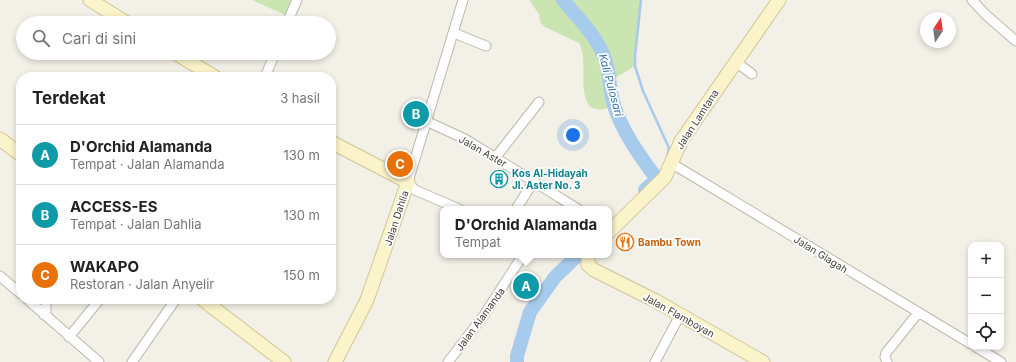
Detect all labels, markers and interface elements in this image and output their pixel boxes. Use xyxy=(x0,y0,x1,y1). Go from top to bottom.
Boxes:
north arrow xyxy=(920,12,956,48)
search box xyxy=(16,16,336,60)
icon: search xyxy=(30,27,52,49)
text: Cari di sini xyxy=(62,29,136,48)
water label: Kali Pulosari xyxy=(596,52,626,118)
street label: Jalan Lamtana xyxy=(673,87,721,151)
text: Terdekat xyxy=(32,88,105,108)
text: 3 hasil xyxy=(280,90,320,106)
pin: B xyxy=(403,99,429,129)
your location xyxy=(563,125,583,145)
street label: Jalan Aster xyxy=(457,133,509,170)
text: D'Orchid Alamanda xyxy=(70,137,212,156)
text: A xyxy=(40,147,50,163)
text: 130 m xyxy=(283,147,320,163)
pin: C xyxy=(387,149,413,179)
text: Tempat · Jalan Alamanda xyxy=(70,156,225,172)
place label: Kos Al-Hidayah Jl. Aster No. 3 xyxy=(512,167,588,191)
building icon: Kos Al-Hidayah Jl. Aster No. 3 xyxy=(489,169,509,189)
street label: Jalan Dahlia xyxy=(381,189,411,247)
text: ACCESS-ES xyxy=(70,197,157,216)
popup xyxy=(440,206,612,258)
text: B xyxy=(41,207,49,223)
text: 130 m xyxy=(283,207,320,223)
text: D'Orchid Alamanda xyxy=(455,215,597,234)
text: Tempat · Jalan Dahlia xyxy=(70,216,202,232)
restaurant icon: Bambu Town xyxy=(615,232,635,252)
street label: Jalan Glagah xyxy=(792,233,850,275)
text: Tempat xyxy=(455,234,501,250)
place label: Bambu Town xyxy=(638,236,701,248)
map controls xyxy=(968,242,1004,350)
button: + xyxy=(968,242,1004,278)
text: WAKAPO xyxy=(70,257,139,276)
text: C xyxy=(40,267,50,283)
text: 150 m xyxy=(284,267,320,283)
pin: A xyxy=(513,271,539,301)
text: Restoran · Jalan Anyelir xyxy=(70,276,214,292)
button: − xyxy=(968,278,1004,314)
street label: Jalan Alamanda xyxy=(453,285,507,353)
street label: Jalan Flamboyan xyxy=(641,290,717,340)
button: locate xyxy=(968,314,1004,350)

